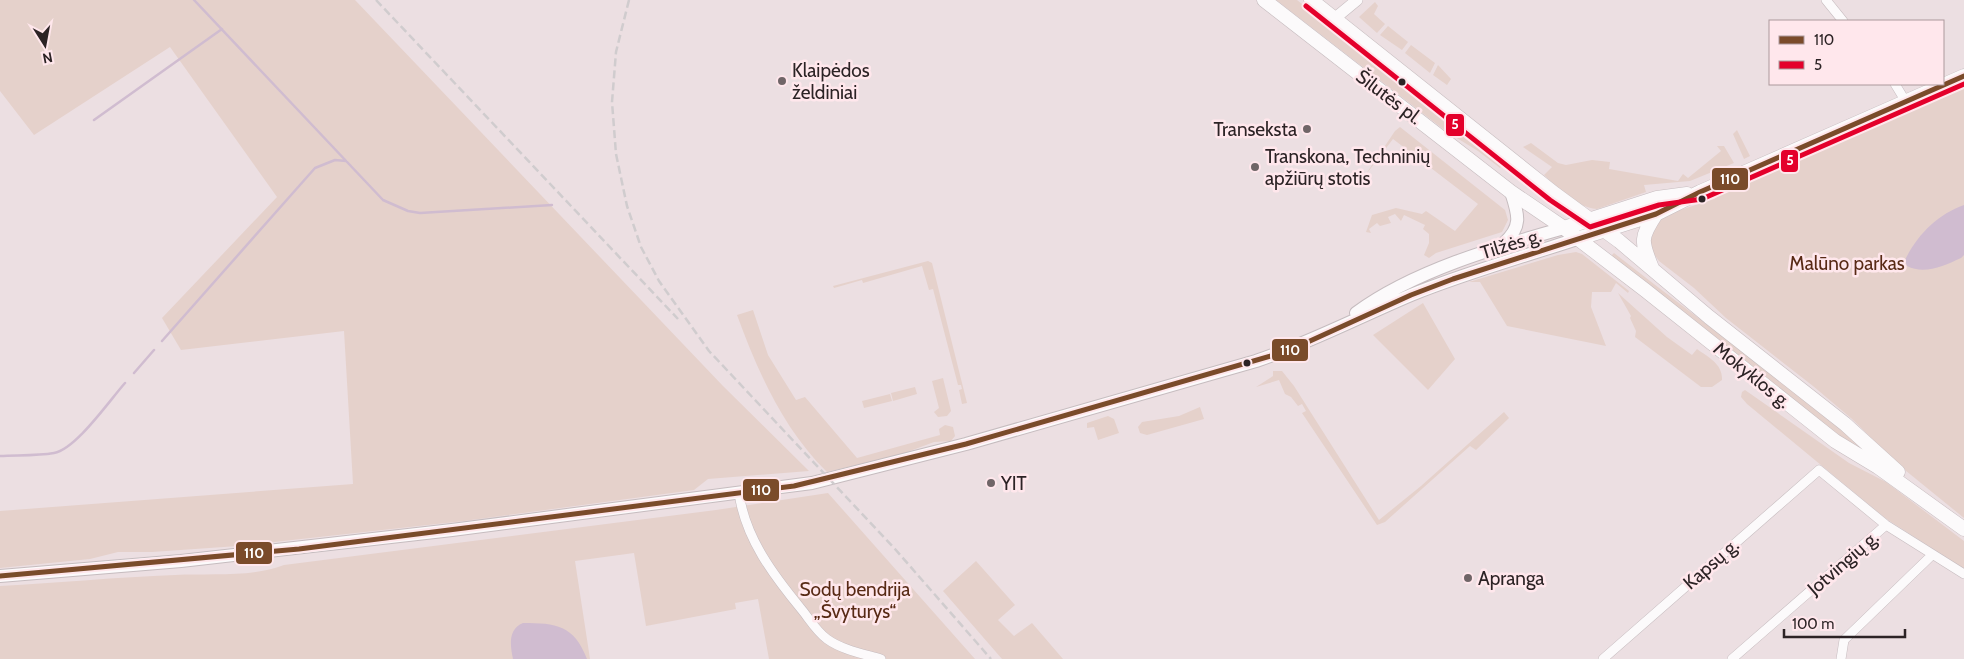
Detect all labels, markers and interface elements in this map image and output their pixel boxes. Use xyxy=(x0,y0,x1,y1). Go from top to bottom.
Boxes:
north arrow xyxy=(20,20,70,70)
legend xyxy=(1769,20,1944,85)
text: 110 xyxy=(1814,31,1834,49)
text: N xyxy=(41,48,54,68)
text: 5 xyxy=(1814,56,1822,74)
place label: Klaipėdos želdiniai xyxy=(792,59,870,104)
street label: Šilutės pl. xyxy=(1351,64,1427,129)
marker: Klaipėdos želdiniai xyxy=(776,75,788,87)
unlabelled marker xyxy=(1397,77,1407,87)
line badge: 5 xyxy=(1445,113,1465,137)
text: 5 xyxy=(1451,115,1459,133)
place label: Transeksta xyxy=(1213,118,1297,141)
marker: Transeksta xyxy=(1301,123,1313,135)
place label: Transkona, Techninių apžiūrų stotis xyxy=(1265,145,1430,190)
line badge: 5 xyxy=(1780,149,1799,173)
text: 5 xyxy=(1786,151,1794,169)
marker: Transkona, Techninių apžiūrų stotis xyxy=(1249,161,1261,173)
line badge: 110 xyxy=(1711,167,1749,191)
text: 110 xyxy=(1720,170,1740,188)
unlabelled marker xyxy=(1697,194,1707,204)
street label: Tilžės g. xyxy=(1478,224,1544,264)
park label: Malūno parkas xyxy=(1789,252,1905,275)
street label: Mokyklos g. xyxy=(1709,337,1795,413)
line badge: 110 xyxy=(1271,338,1309,362)
text: 110 xyxy=(1280,341,1300,359)
unlabelled marker xyxy=(1242,358,1252,368)
place label: YIT xyxy=(1000,472,1027,495)
marker: YIT xyxy=(985,477,997,489)
line badge: 110 xyxy=(742,478,780,502)
text: 110 xyxy=(751,481,771,499)
street label: Jotvingių g. xyxy=(1802,526,1883,601)
street label: Kapsų g. xyxy=(1679,534,1743,594)
line badge: 110 xyxy=(235,541,273,565)
text: 110 xyxy=(244,544,264,562)
place label: Apranga xyxy=(1478,567,1544,590)
marker: Apranga xyxy=(1462,572,1474,584)
park label: Sodų bendrija „Švyturys“ xyxy=(800,578,910,623)
scale bar xyxy=(1784,606,1905,638)
text: 100 m xyxy=(1792,615,1834,633)

